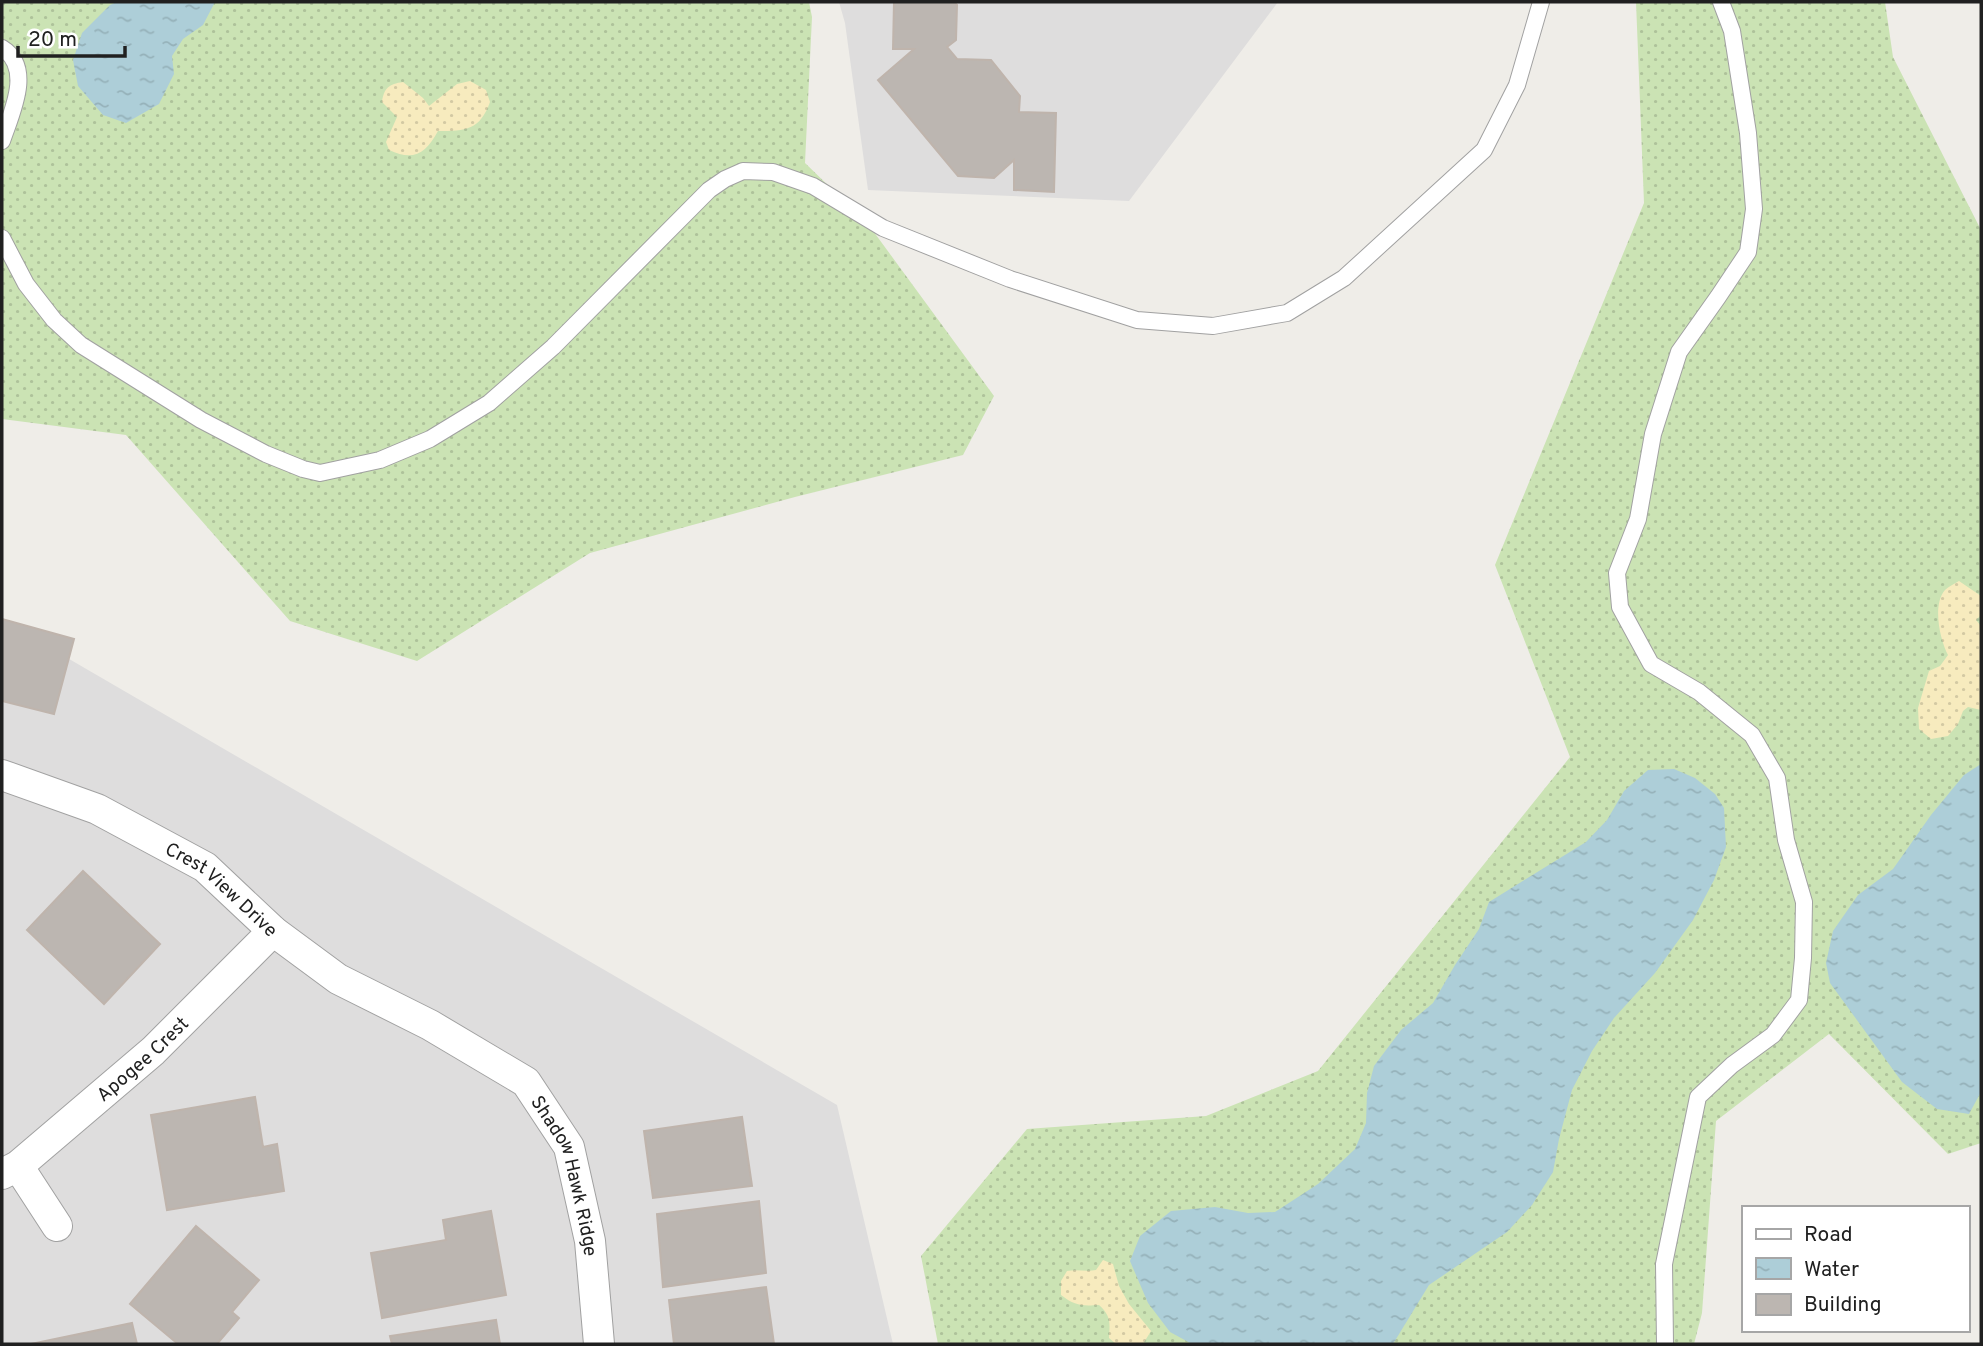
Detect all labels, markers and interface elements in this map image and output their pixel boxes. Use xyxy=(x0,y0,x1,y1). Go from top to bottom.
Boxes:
scale bar xyxy=(18,14,124,58)
text: 20 m xyxy=(28,27,77,54)
street label: Crest View Drive xyxy=(160,838,282,943)
street label: Apogee Crest xyxy=(92,1012,195,1108)
street label: Shadow Hawk Ridge xyxy=(524,1092,601,1257)
legend xyxy=(1742,1206,1969,1332)
text: Road xyxy=(1804,1222,1853,1249)
text: Water xyxy=(1804,1257,1859,1284)
text: Building xyxy=(1804,1292,1882,1319)

